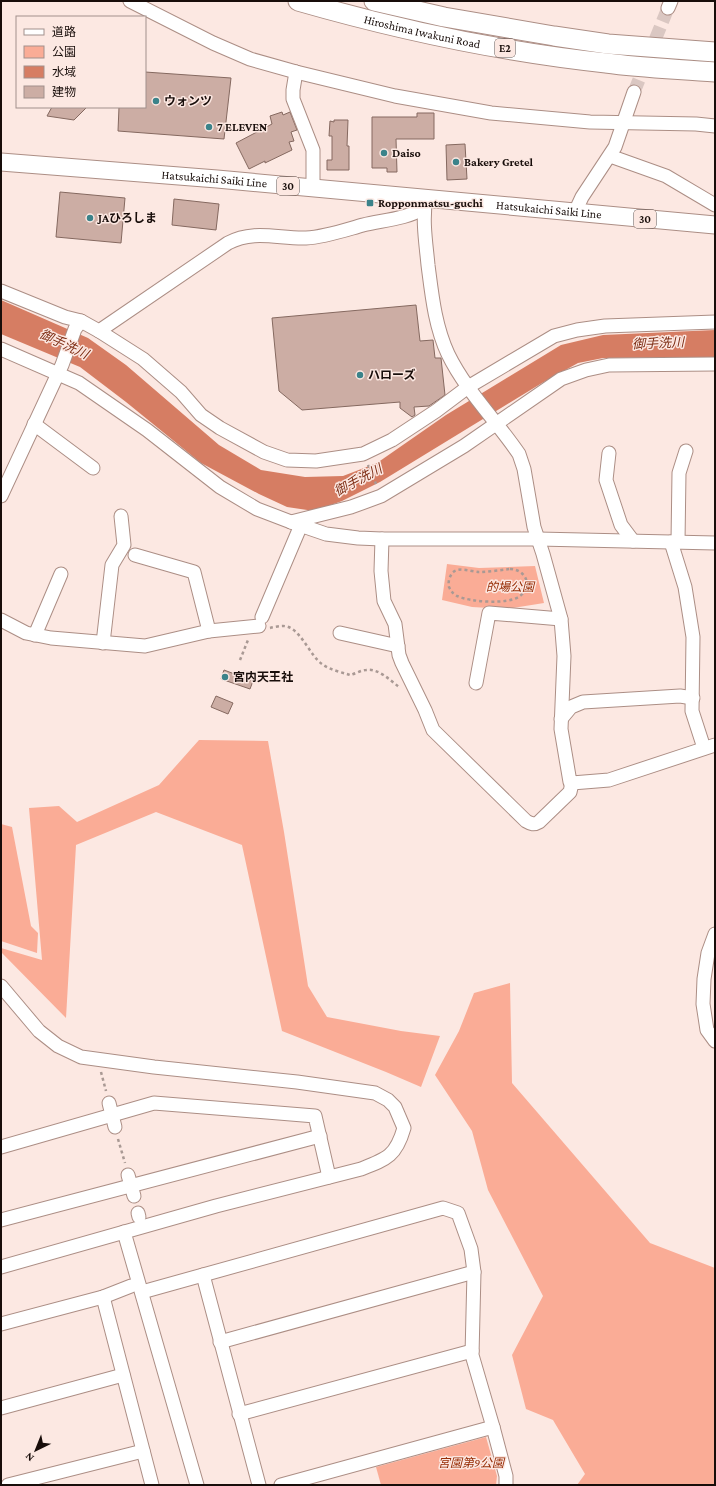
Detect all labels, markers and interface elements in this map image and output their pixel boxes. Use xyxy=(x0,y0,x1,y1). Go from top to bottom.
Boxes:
street label: Hiroshima Iwakuni Road xyxy=(362,12,482,51)
legend xyxy=(16,16,146,108)
text: 道路 xyxy=(52,25,76,39)
road number: E2 xyxy=(495,39,515,57)
text: 公園 xyxy=(52,45,76,59)
text: 水域 xyxy=(52,65,76,79)
text: 建物 xyxy=(52,85,76,99)
place label: ウォンツ xyxy=(164,94,212,108)
marker: ウォンツ xyxy=(151,96,161,106)
place label: 7 ELEVEN xyxy=(217,120,267,134)
marker: 7 ELEVEN xyxy=(204,122,214,132)
place label: Daiso xyxy=(392,146,421,160)
marker: Daiso xyxy=(379,148,389,158)
place label: Bakery Gretel xyxy=(464,155,533,169)
marker: Bakery Gretel xyxy=(451,157,461,167)
street label: Hatsukaichi Saiki Line xyxy=(161,168,268,191)
road number: 30 xyxy=(277,177,299,195)
place label: Ropponmatsu-guchi xyxy=(378,196,483,210)
marker: Ropponmatsu-guchi xyxy=(365,198,375,208)
street label: Hatsukaichi Saiki Line xyxy=(496,198,602,221)
road number: 30 xyxy=(634,210,656,228)
place label: JAひろしま xyxy=(96,211,157,225)
marker: JAひろしま xyxy=(85,213,95,223)
water label: 御手洗川 xyxy=(37,326,93,363)
water label: 御手洗川 xyxy=(632,335,686,351)
place label: ハローズ xyxy=(368,368,415,382)
marker: ハローズ xyxy=(355,370,365,380)
water label: 御手洗川 xyxy=(332,460,386,499)
park label: 的場公園 xyxy=(486,580,536,594)
place label: 宮内天王社 xyxy=(233,670,293,684)
marker: 宮内天王社 xyxy=(220,672,230,682)
north arrow xyxy=(16,1430,56,1470)
text: N xyxy=(22,1450,36,1464)
park label: 宮園第9公園 xyxy=(438,1456,506,1470)

